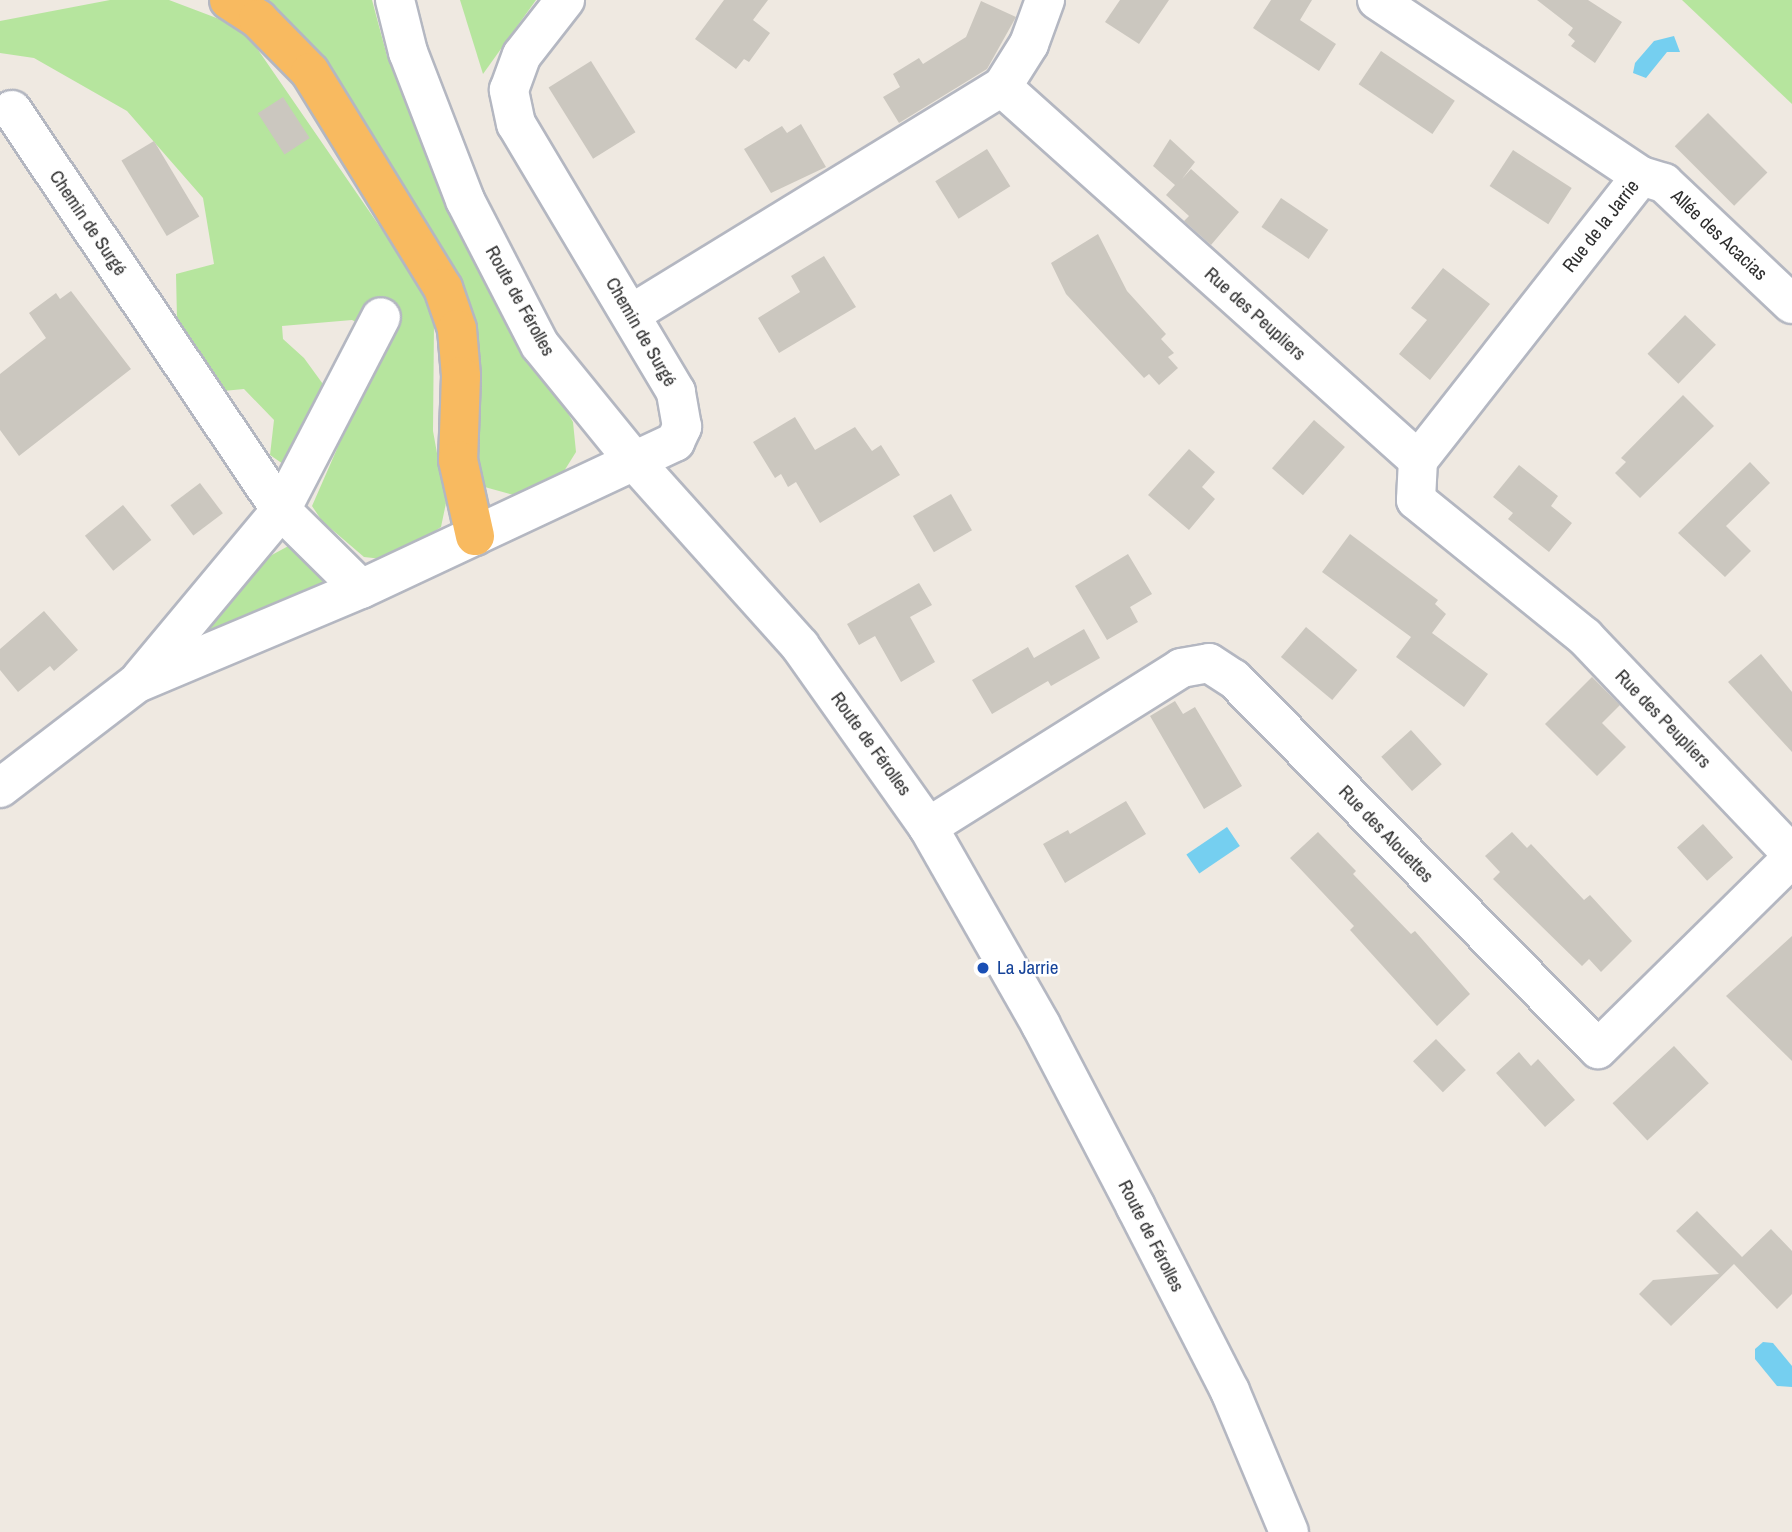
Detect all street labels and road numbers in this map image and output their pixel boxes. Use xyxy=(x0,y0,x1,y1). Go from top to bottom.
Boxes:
street label: Chemin de Surgé xyxy=(44,166,132,280)
street label: Rue de la Jarrie xyxy=(1558,175,1644,277)
street label: Allée des Acacias xyxy=(1666,184,1772,286)
street label: Route de Férolles xyxy=(480,242,560,360)
street label: Rue des Peupliers xyxy=(1200,263,1310,365)
street label: Chemin de Surgé xyxy=(601,273,681,391)
street label: Rue des Peupliers xyxy=(1610,665,1716,773)
street label: Route de Férolles xyxy=(826,688,916,800)
street label: Rue des Alouettes xyxy=(1334,780,1438,888)
street label: Route de Férolles xyxy=(1113,1176,1189,1296)

